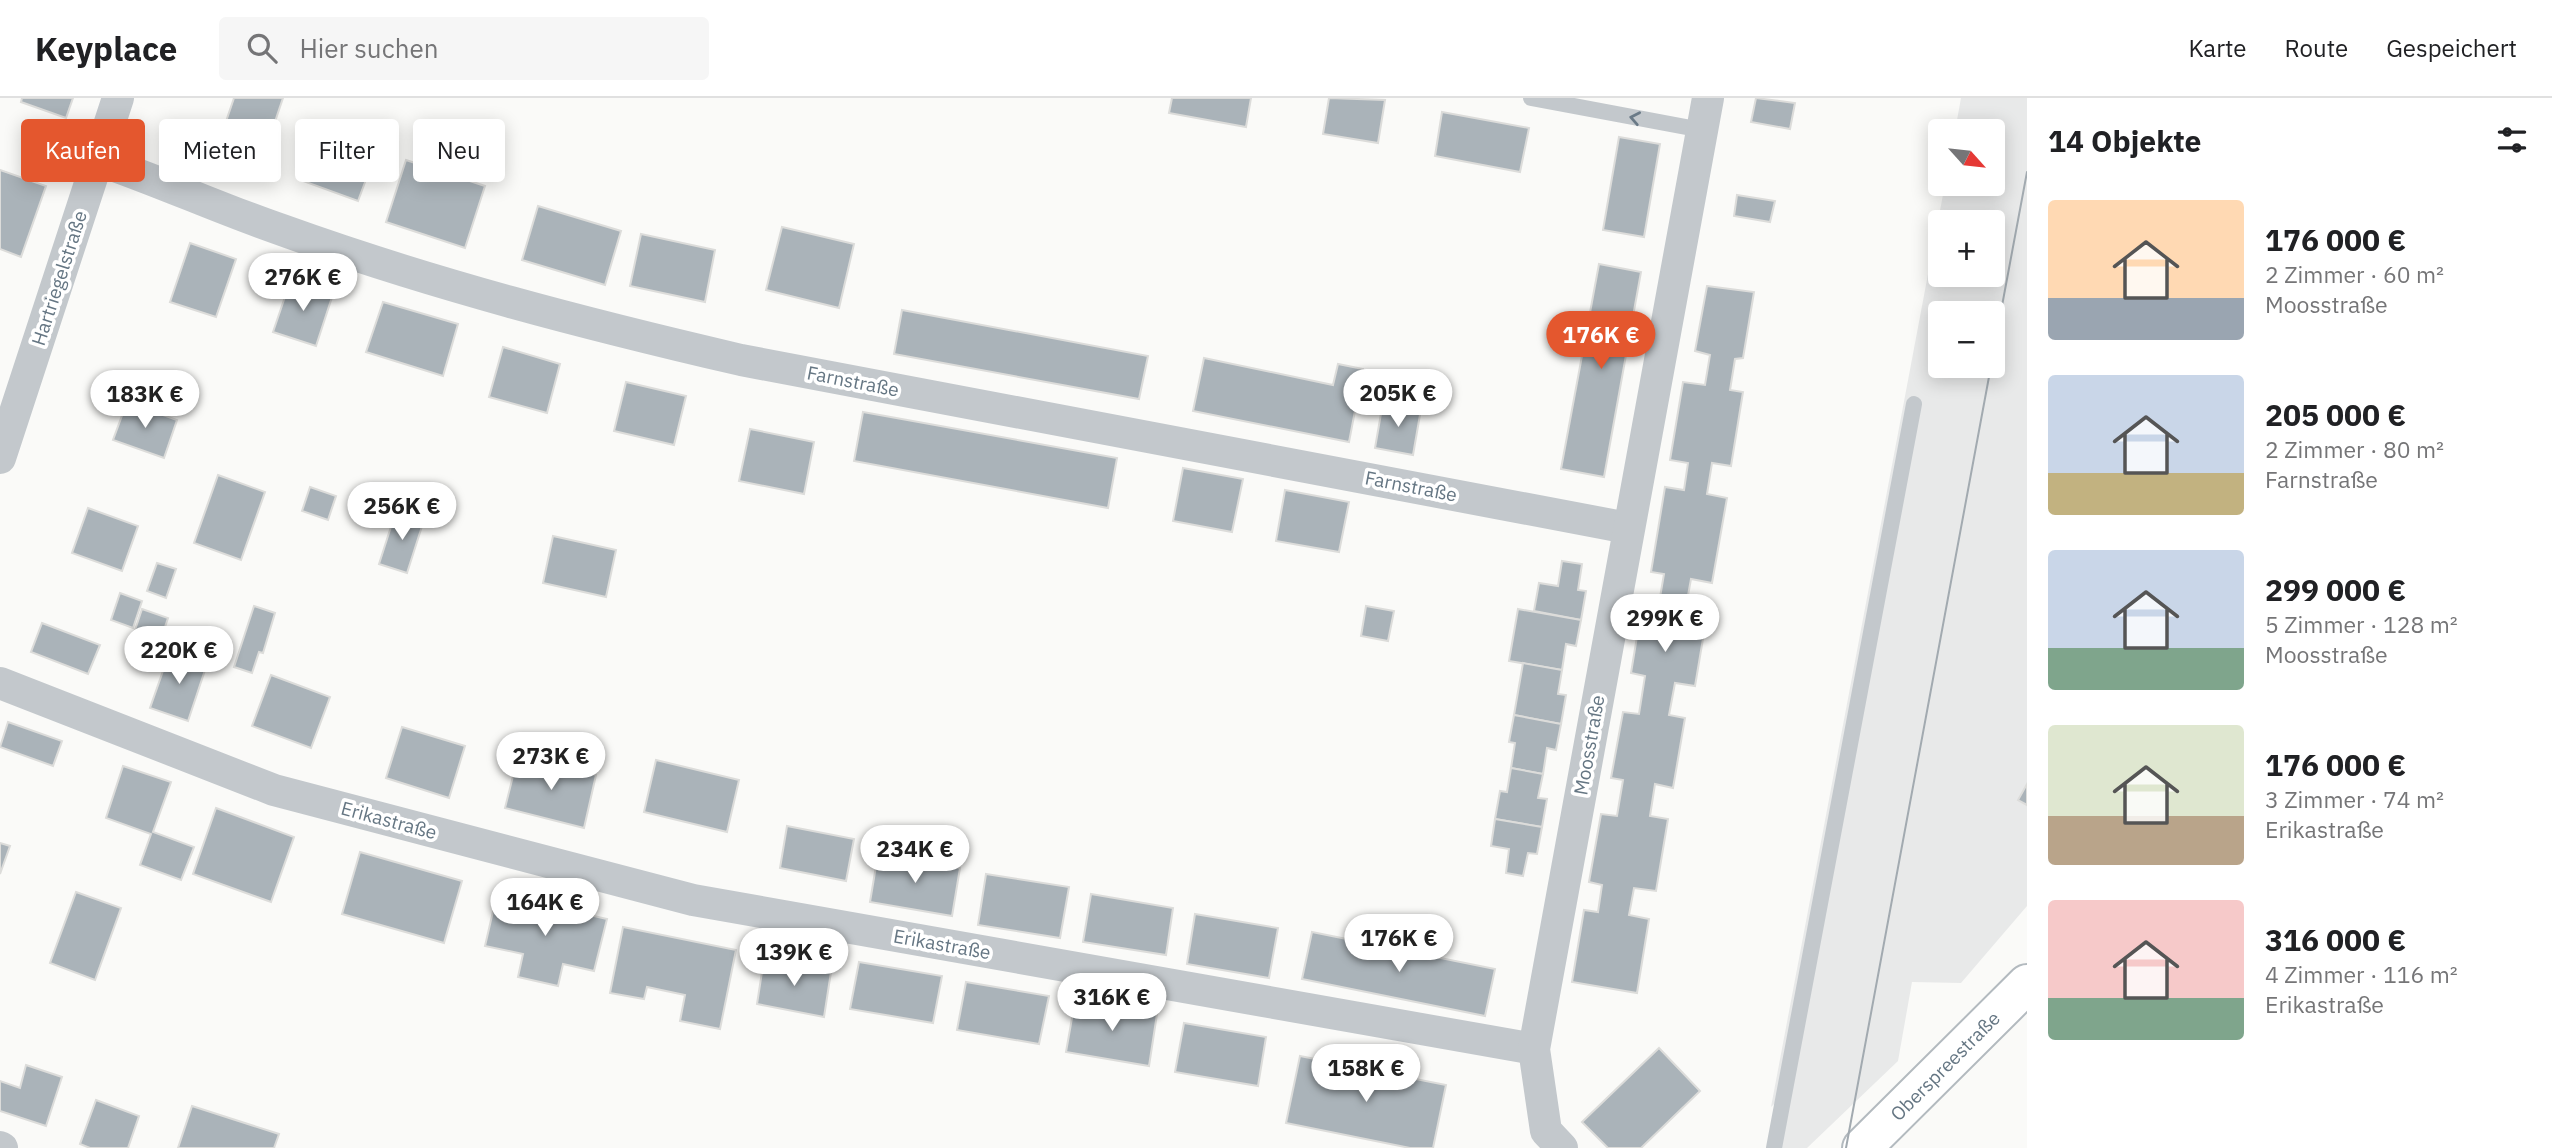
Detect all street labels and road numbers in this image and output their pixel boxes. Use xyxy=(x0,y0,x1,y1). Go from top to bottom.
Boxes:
street label: Hartriegelstraße xyxy=(26,208,92,348)
street label: Farnstraße xyxy=(805,360,901,402)
street label: Farnstraße xyxy=(1363,465,1459,507)
street label: Moosstraße xyxy=(1568,693,1610,797)
street label: Erikastraße xyxy=(338,796,440,844)
street label: Erikastraße xyxy=(892,924,992,964)
street label: Oberspreestraße xyxy=(1885,1006,2005,1126)

